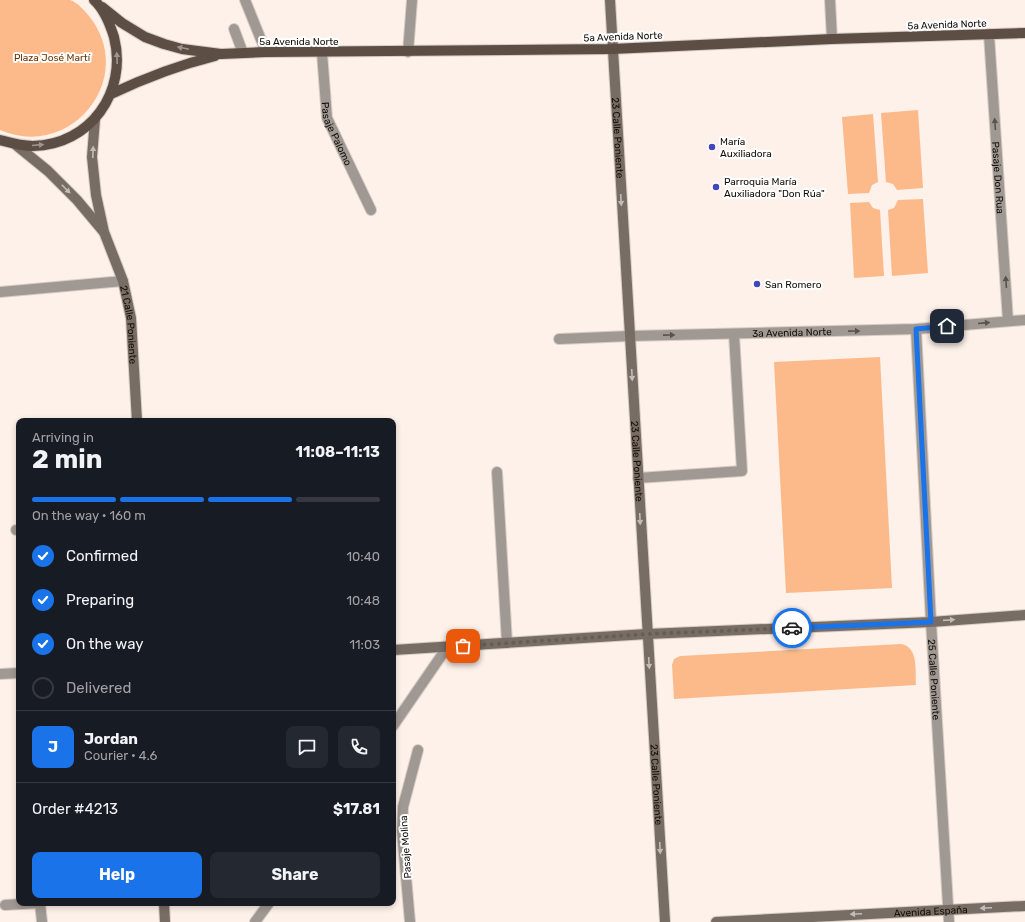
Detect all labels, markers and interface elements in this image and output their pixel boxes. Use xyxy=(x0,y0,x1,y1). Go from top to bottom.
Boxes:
street label: 5a Avenida Norte xyxy=(907,18,987,32)
street label: 5a Avenida Norte xyxy=(583,30,663,44)
street label: 5a Avenida Norte xyxy=(259,36,339,48)
one-way arrow xyxy=(176,45,189,51)
park label: Plaza José Martí xyxy=(14,52,91,64)
one-way arrow xyxy=(113,52,120,64)
street label: 23 Calle Poniente xyxy=(609,97,626,179)
street label: Pasaje Palomo xyxy=(319,102,354,168)
one-way arrow xyxy=(992,118,999,130)
place label: María Auxiliadora xyxy=(720,136,772,160)
street label: Pasaje Don Rua xyxy=(989,141,1006,214)
one-way arrow xyxy=(32,142,44,149)
marker: María Auxiliadora xyxy=(707,142,717,152)
one-way arrow xyxy=(89,146,96,158)
place label: Parroquia María Auxiliadora "Don Rúa" xyxy=(724,176,825,200)
marker: Parroquia María Auxiliadora "Don Rúa" xyxy=(711,182,721,192)
one-way arrow xyxy=(61,184,71,194)
one-way arrow xyxy=(618,194,625,206)
one-way arrow xyxy=(1002,276,1009,288)
marker: San Romero xyxy=(752,279,762,289)
place label: San Romero xyxy=(765,279,822,291)
street label: 21 Calle Poniente xyxy=(117,284,139,365)
pin xyxy=(930,309,964,343)
icon: home xyxy=(936,315,958,337)
one-way arrow xyxy=(978,320,990,326)
street label: 3a Avenida Norte xyxy=(752,326,832,340)
one-way arrow xyxy=(848,328,861,334)
one-way arrow xyxy=(663,332,676,338)
one-way arrow xyxy=(628,369,635,381)
street label: 23 Calle Poniente xyxy=(628,420,645,503)
text: Arriving in xyxy=(32,430,94,445)
text: 11:08–11:13 xyxy=(296,443,380,461)
text: 2 min xyxy=(32,444,102,475)
text: On the way · 160 m xyxy=(32,508,146,523)
one-way arrow xyxy=(637,513,644,525)
icon: check xyxy=(32,545,54,567)
text: Confirmed xyxy=(66,547,138,565)
text: 10:40 xyxy=(347,549,380,564)
icon: check xyxy=(32,589,54,611)
text: Preparing xyxy=(66,591,134,609)
text: 10:48 xyxy=(347,593,380,608)
courier xyxy=(772,608,812,648)
icon: car xyxy=(781,617,803,639)
one-way arrow xyxy=(943,617,955,624)
pin xyxy=(446,629,480,663)
icon: check xyxy=(32,633,54,655)
text: On the way xyxy=(66,635,144,653)
icon: bag xyxy=(452,635,474,657)
text: 11:03 xyxy=(349,637,380,652)
street label: 25 Calle Poniente xyxy=(925,639,942,721)
one-way arrow xyxy=(646,657,652,670)
text: Delivered xyxy=(66,679,131,697)
button: chat xyxy=(286,726,328,768)
button: phone xyxy=(338,726,380,768)
text: Jordan xyxy=(84,730,138,748)
text: J xyxy=(48,738,58,756)
street label: 23 Calle Poniente xyxy=(647,744,664,826)
text: Courier · 4.6 xyxy=(84,748,157,763)
text: Order #4213 xyxy=(32,800,118,818)
text: $17.81 xyxy=(333,800,380,818)
street label: Pasaje Molina xyxy=(398,815,414,879)
one-way arrow xyxy=(657,842,664,854)
button: Help xyxy=(32,852,202,898)
button: Share xyxy=(210,852,380,898)
street label: Avenida España xyxy=(893,904,968,920)
one-way arrow xyxy=(980,904,992,911)
one-way arrow xyxy=(850,911,862,918)

